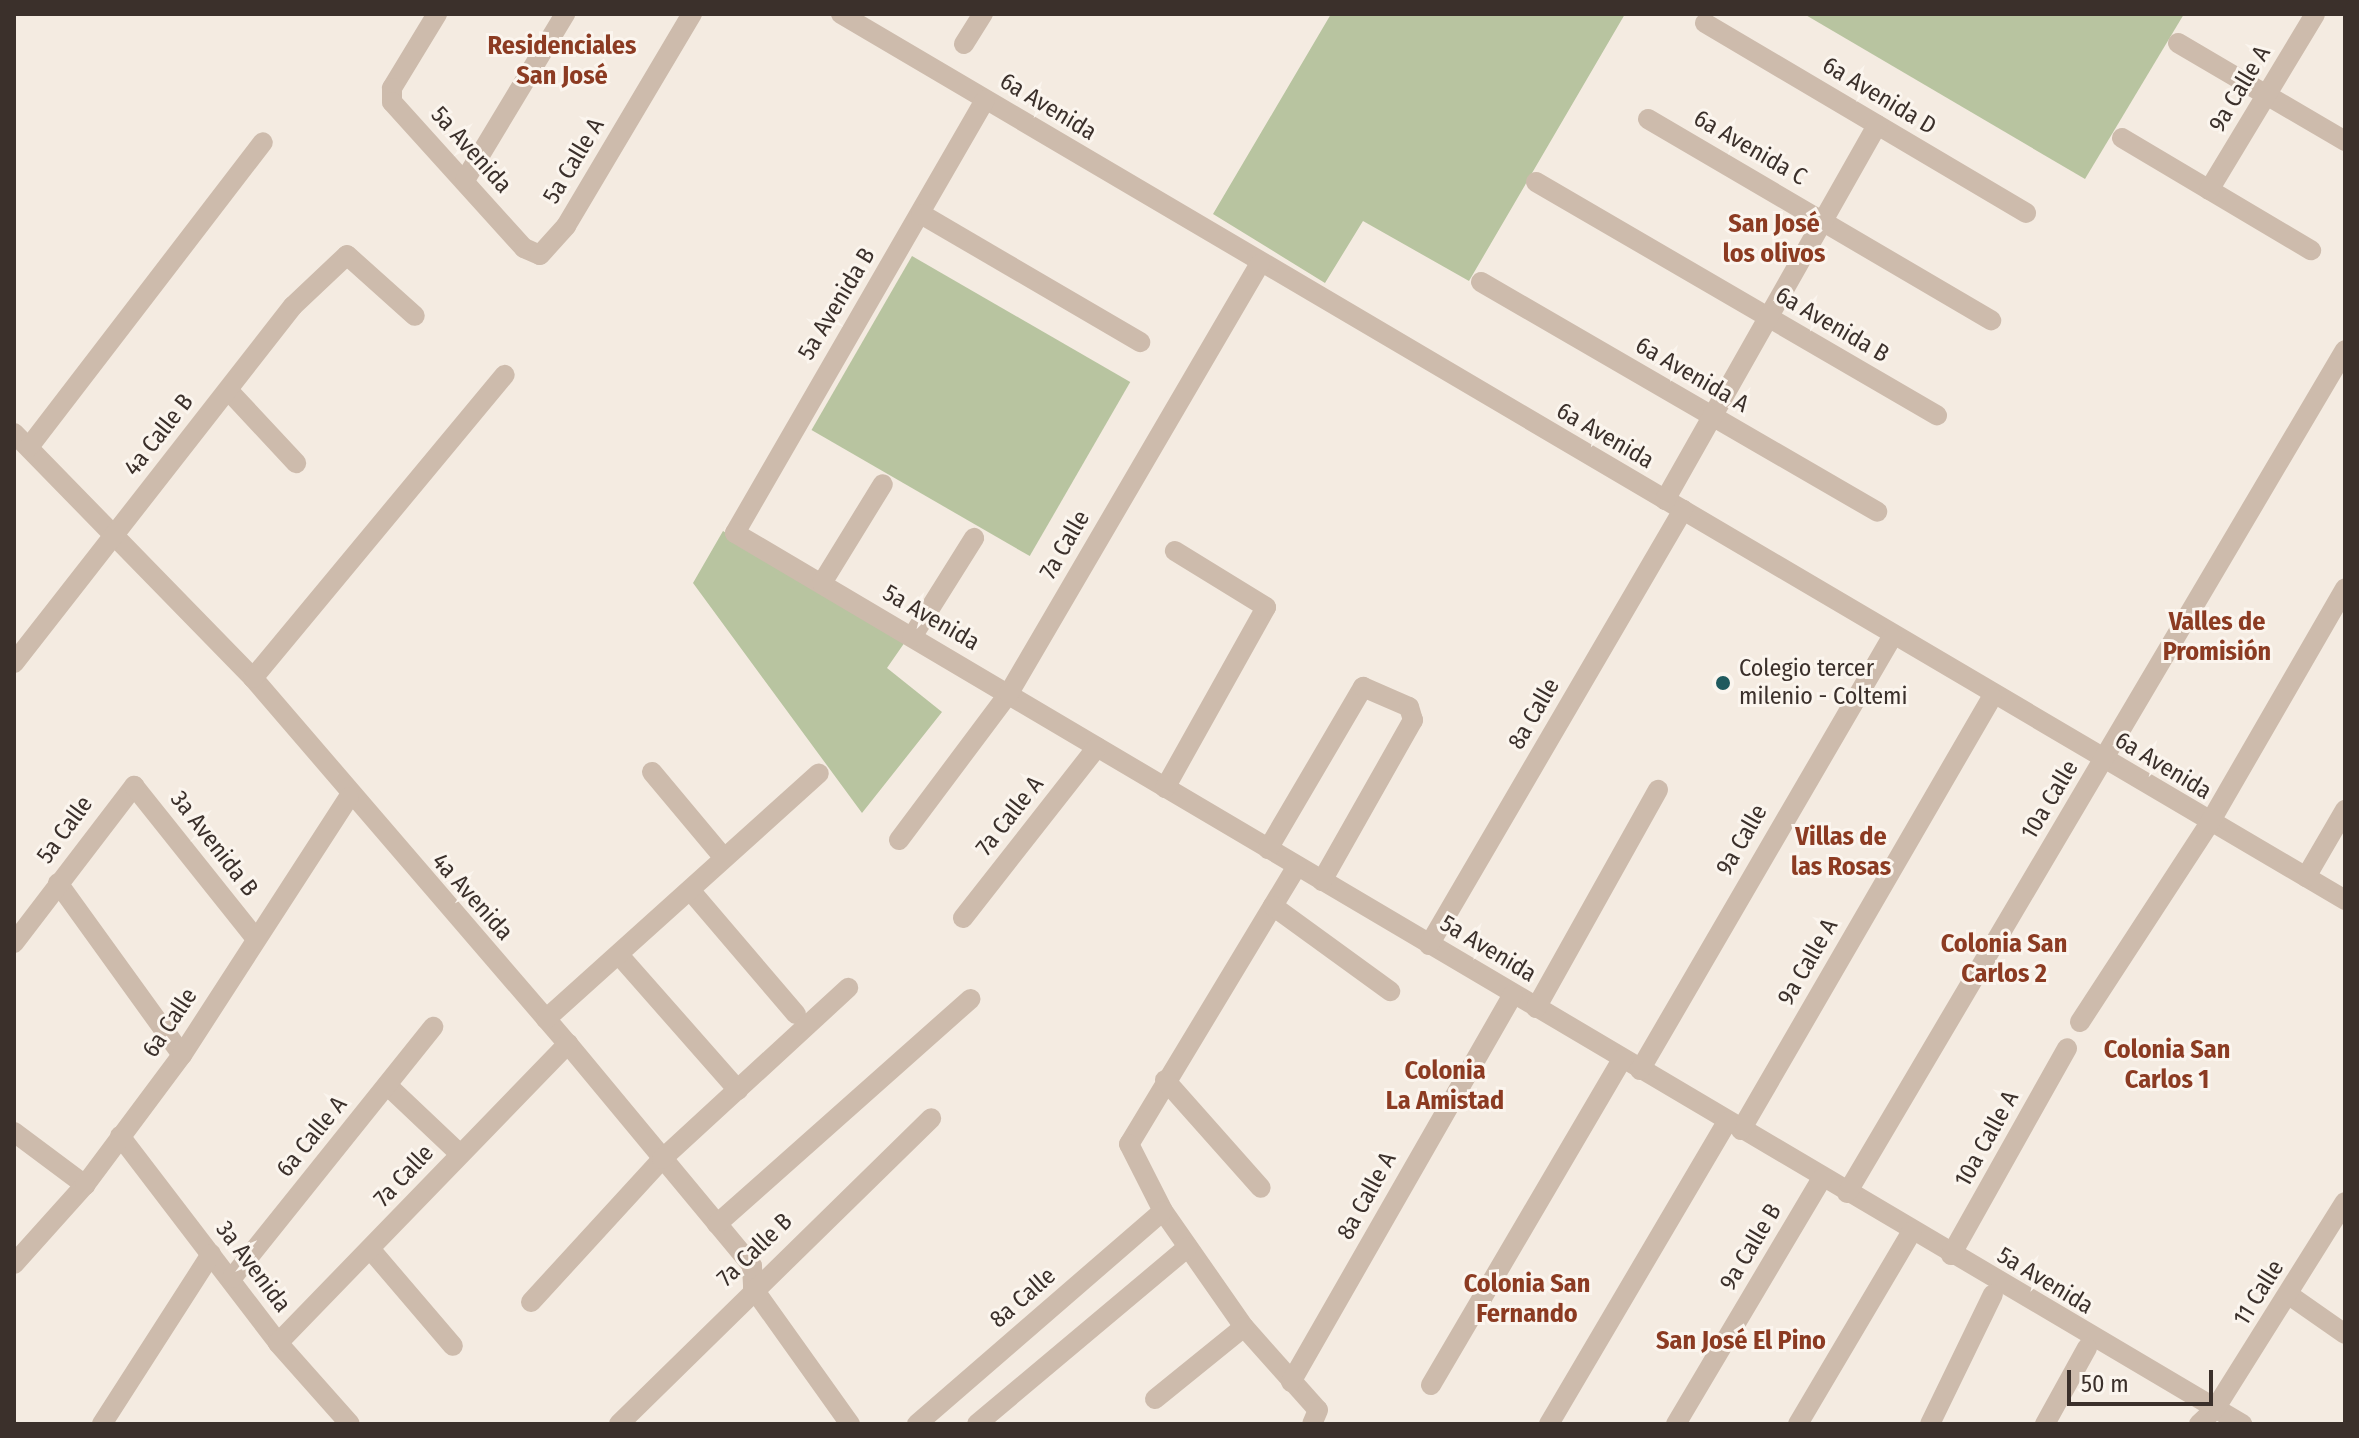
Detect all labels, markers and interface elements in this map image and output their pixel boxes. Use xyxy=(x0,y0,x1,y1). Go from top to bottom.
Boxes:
district label: Residenciales San José xyxy=(488,30,636,92)
street label: 9a Calle A xyxy=(2203,41,2277,137)
street label: 6a Avenida D xyxy=(1817,51,1941,141)
street label: 6a Avenida xyxy=(994,67,1102,147)
street label: 5a Avenida xyxy=(425,101,517,199)
street label: 6a Avenida C xyxy=(1688,104,1812,192)
street label: 5a Calle A xyxy=(537,113,611,209)
district label: San José los olivos xyxy=(1723,208,1825,270)
street label: 5a Avenida B xyxy=(792,243,882,365)
street label: 6a Avenida B xyxy=(1770,281,1894,369)
street label: 6a Avenida A xyxy=(1630,331,1754,419)
street label: 4a Calle B xyxy=(118,388,200,482)
street label: 6a Avenida xyxy=(1551,397,1659,475)
street label: 7a Calle xyxy=(1034,506,1096,584)
street label: 5a Avenida xyxy=(878,579,984,657)
district label: Valles de Promisión xyxy=(2163,606,2271,668)
place label: Colegio tercer milenio - Coltemi xyxy=(1739,655,1908,711)
street label: 8a Calle xyxy=(1502,673,1566,755)
marker: Colegio tercer milenio - Coltemi xyxy=(1714,674,1732,692)
street label: 6a Avenida xyxy=(2109,726,2217,806)
street label: 10a Calle xyxy=(2015,755,2085,845)
street label: 7a Calle A xyxy=(970,771,1050,861)
street label: 3a Avenida B xyxy=(164,786,264,902)
street label: 5a Calle xyxy=(31,791,99,869)
street label: 9a Calle xyxy=(1710,800,1774,880)
district label: Villas de las Rosas xyxy=(1791,821,1891,882)
street label: 4a Avenida xyxy=(425,847,519,947)
street label: 5a Avenida xyxy=(1435,909,1541,989)
street label: 9a Calle A xyxy=(1772,914,1844,1010)
district label: Colonia San Carlos 2 xyxy=(1941,928,2067,990)
street label: 6a Calle xyxy=(136,983,204,1063)
district label: Colonia San Carlos 1 xyxy=(2104,1034,2230,1096)
district label: Colonia La Amistad xyxy=(1386,1055,1504,1116)
street label: 10a Calle A xyxy=(1949,1086,2025,1192)
street label: 6a Calle A xyxy=(271,1091,353,1183)
street label: 7a Calle xyxy=(368,1139,440,1213)
street label: 8a Calle A xyxy=(1331,1147,1403,1245)
street label: 9a Calle B xyxy=(1714,1199,1788,1295)
street label: 7a Calle B xyxy=(712,1207,798,1293)
street label: 3a Avenida xyxy=(209,1216,297,1318)
street label: 5a Avenida xyxy=(1992,1241,2098,1321)
street label: 11 Calle xyxy=(2228,1255,2290,1331)
street label: 8a Calle xyxy=(984,1262,1062,1334)
district label: Colonia San Fernando xyxy=(1464,1268,1590,1330)
district label: San José El Pino xyxy=(1656,1325,1826,1357)
scale bar xyxy=(2071,1354,2217,1404)
text: 50 m xyxy=(2081,1370,2129,1398)

